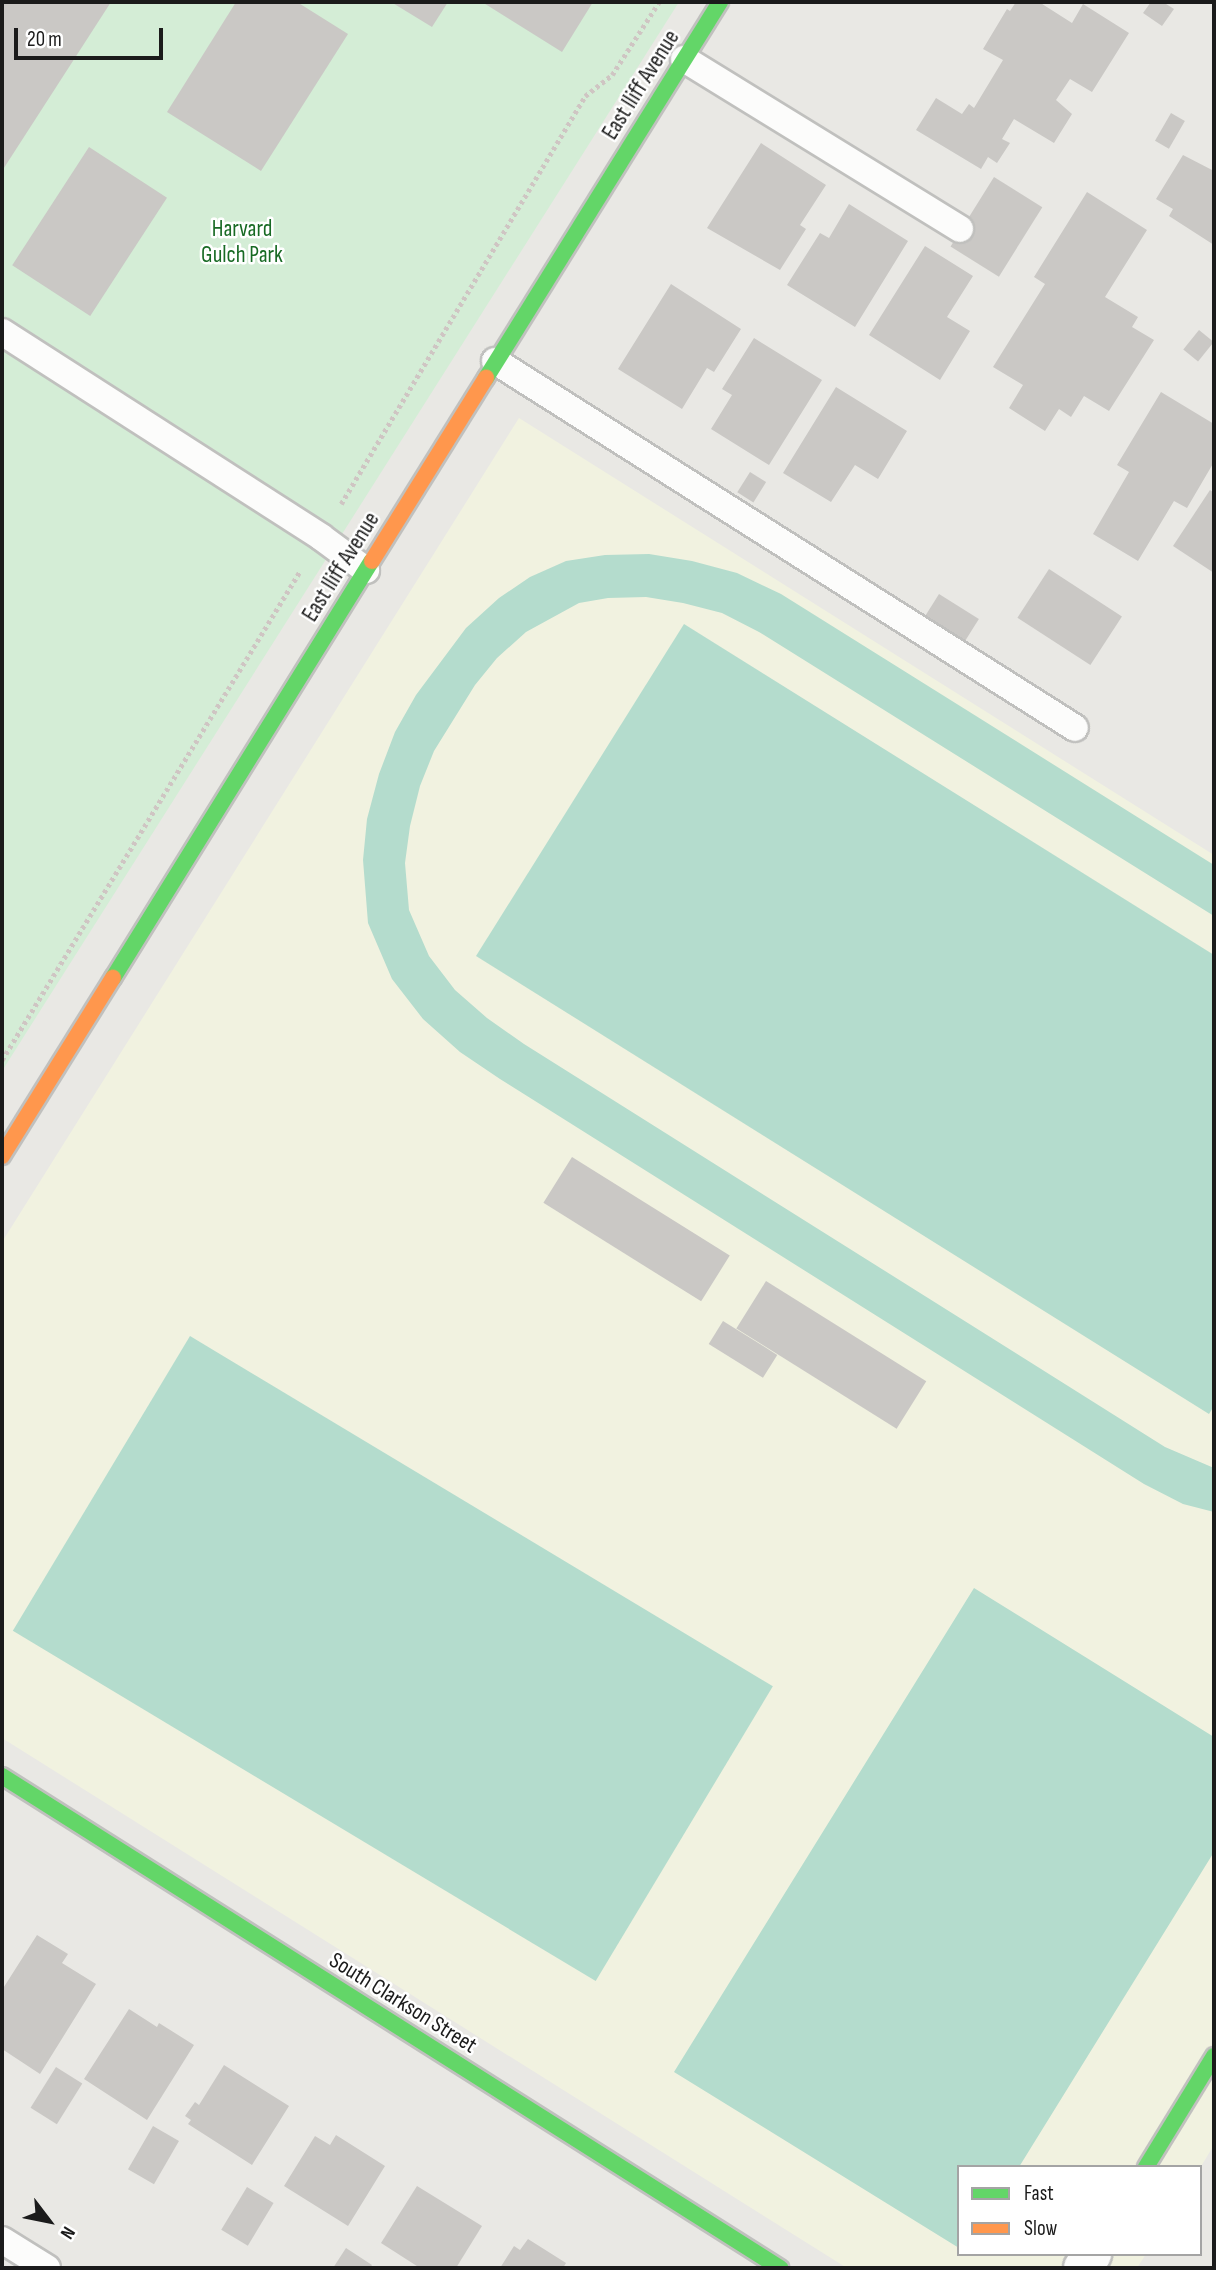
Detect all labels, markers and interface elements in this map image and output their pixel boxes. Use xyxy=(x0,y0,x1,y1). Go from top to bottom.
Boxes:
scale bar xyxy=(18,14,166,58)
street label: East Iliff Avenue xyxy=(597,25,685,145)
text: 20 m xyxy=(27,27,62,52)
park label: Harvard Gulch Park xyxy=(201,215,283,269)
street label: East Iliff Avenue xyxy=(297,507,385,627)
street label: South Clarkson Street xyxy=(324,1947,482,2059)
legend xyxy=(957,2165,1202,2256)
text: Fast xyxy=(1024,2181,1054,2206)
north arrow xyxy=(14,2186,84,2256)
text: Slow xyxy=(1024,2216,1057,2241)
text: N xyxy=(55,2222,80,2243)

